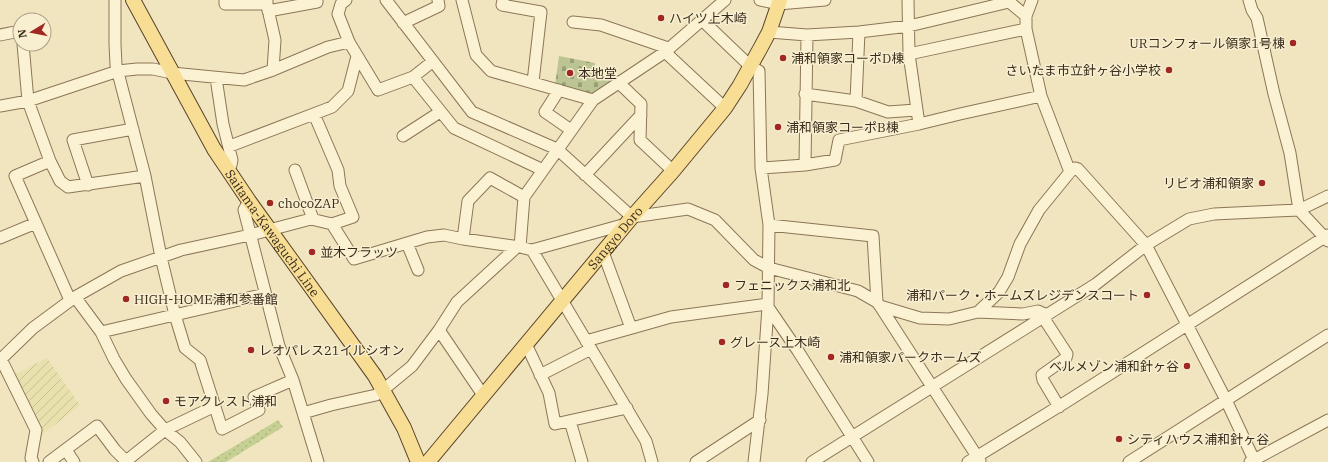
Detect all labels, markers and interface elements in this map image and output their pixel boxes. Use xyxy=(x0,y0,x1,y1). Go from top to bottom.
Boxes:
place label: ハイツ上木崎 xyxy=(669,10,747,27)
north arrow xyxy=(12,12,52,52)
marker: ハイツ上木崎 xyxy=(656,13,666,23)
text: N xyxy=(14,28,30,39)
place label: URコンフォール領家1号棟 xyxy=(1129,35,1285,52)
marker: URコンフォール領家1号棟 xyxy=(1288,38,1298,48)
place label: 浦和領家コーポD棟 xyxy=(791,50,904,67)
marker: 浦和領家コーポD棟 xyxy=(778,53,788,63)
place label: さいたま市立針ヶ谷小学校 xyxy=(1005,62,1161,79)
place label: 本地堂 xyxy=(578,65,617,82)
marker: さいたま市立針ヶ谷小学校 xyxy=(1164,65,1174,75)
marker: 本地堂 xyxy=(565,68,575,78)
place label: 浦和領家コーポB棟 xyxy=(786,119,899,136)
marker: 浦和領家コーポB棟 xyxy=(773,122,783,132)
street label: Saitama-Kawaguchi Line xyxy=(222,166,324,300)
place label: リビオ浦和領家 xyxy=(1163,175,1254,192)
marker: リビオ浦和領家 xyxy=(1257,178,1267,188)
place label: chocoZAP xyxy=(278,195,339,212)
marker: chocoZAP xyxy=(265,198,275,208)
street label: Sangyo Doro xyxy=(584,203,646,273)
place label: 並木フラッツ xyxy=(320,244,398,261)
marker: 並木フラッツ xyxy=(307,247,317,257)
place label: フェニックス浦和北 xyxy=(734,277,851,294)
marker: フェニックス浦和北 xyxy=(721,280,731,290)
place label: 浦和パーク・ホームズレジデンスコート xyxy=(906,287,1139,304)
marker: 浦和パーク・ホームズレジデンスコート xyxy=(1142,290,1152,300)
place label: HIGH-HOME浦和参番館 xyxy=(134,291,278,308)
marker: HIGH-HOME浦和参番館 xyxy=(121,294,131,304)
place label: グレース上木崎 xyxy=(730,334,820,351)
marker: グレース上木崎 xyxy=(717,337,727,347)
place label: レオパレス21イルシオン xyxy=(259,342,405,359)
marker: レオパレス21イルシオン xyxy=(246,345,256,355)
place label: 浦和領家パークホームズ xyxy=(839,349,982,366)
marker: 浦和領家パークホームズ xyxy=(826,352,836,362)
place label: ベルメゾン浦和針ヶ谷 xyxy=(1049,358,1179,375)
marker: ベルメゾン浦和針ヶ谷 xyxy=(1182,361,1192,371)
place label: モアクレスト浦和 xyxy=(174,393,277,410)
marker: モアクレスト浦和 xyxy=(161,396,171,406)
place label: シティハウス浦和針ヶ谷 xyxy=(1127,431,1269,448)
marker: シティハウス浦和針ヶ谷 xyxy=(1114,434,1124,444)

